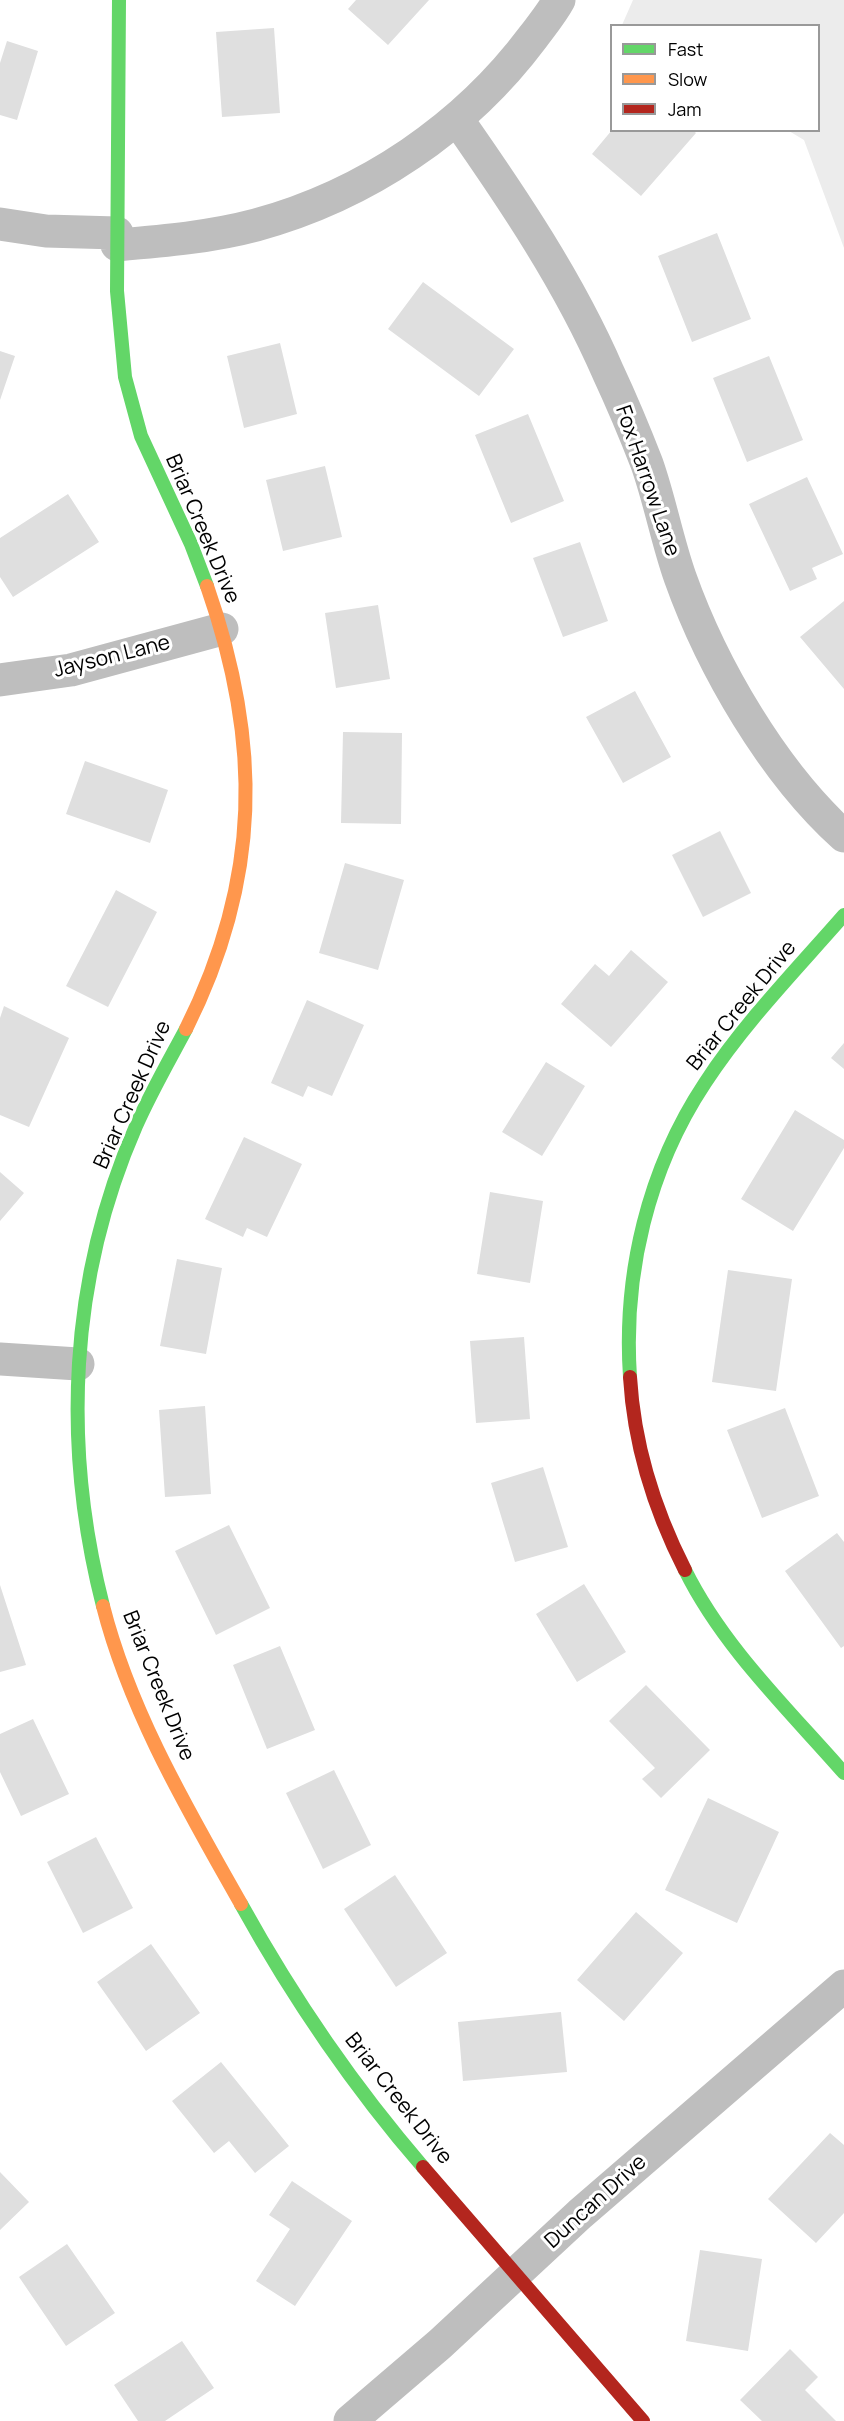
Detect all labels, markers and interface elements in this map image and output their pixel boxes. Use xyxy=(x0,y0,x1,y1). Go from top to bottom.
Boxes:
legend xyxy=(610,24,820,132)
text: Fast xyxy=(668,37,703,61)
text: Slow xyxy=(668,67,707,91)
text: Jam xyxy=(668,97,702,121)
street label: Fox Harrow Lane xyxy=(609,402,685,560)
street label: Briar Creek Drive xyxy=(159,451,245,607)
street label: Jayson Lane xyxy=(51,630,173,684)
street label: Briar Creek Drive xyxy=(682,936,802,1076)
street label: Briar Creek Drive xyxy=(89,1017,177,1173)
street label: Briar Creek Drive xyxy=(116,1607,200,1765)
street label: Briar Creek Drive xyxy=(339,2028,457,2170)
street label: Duncan Drive xyxy=(540,2150,652,2254)

